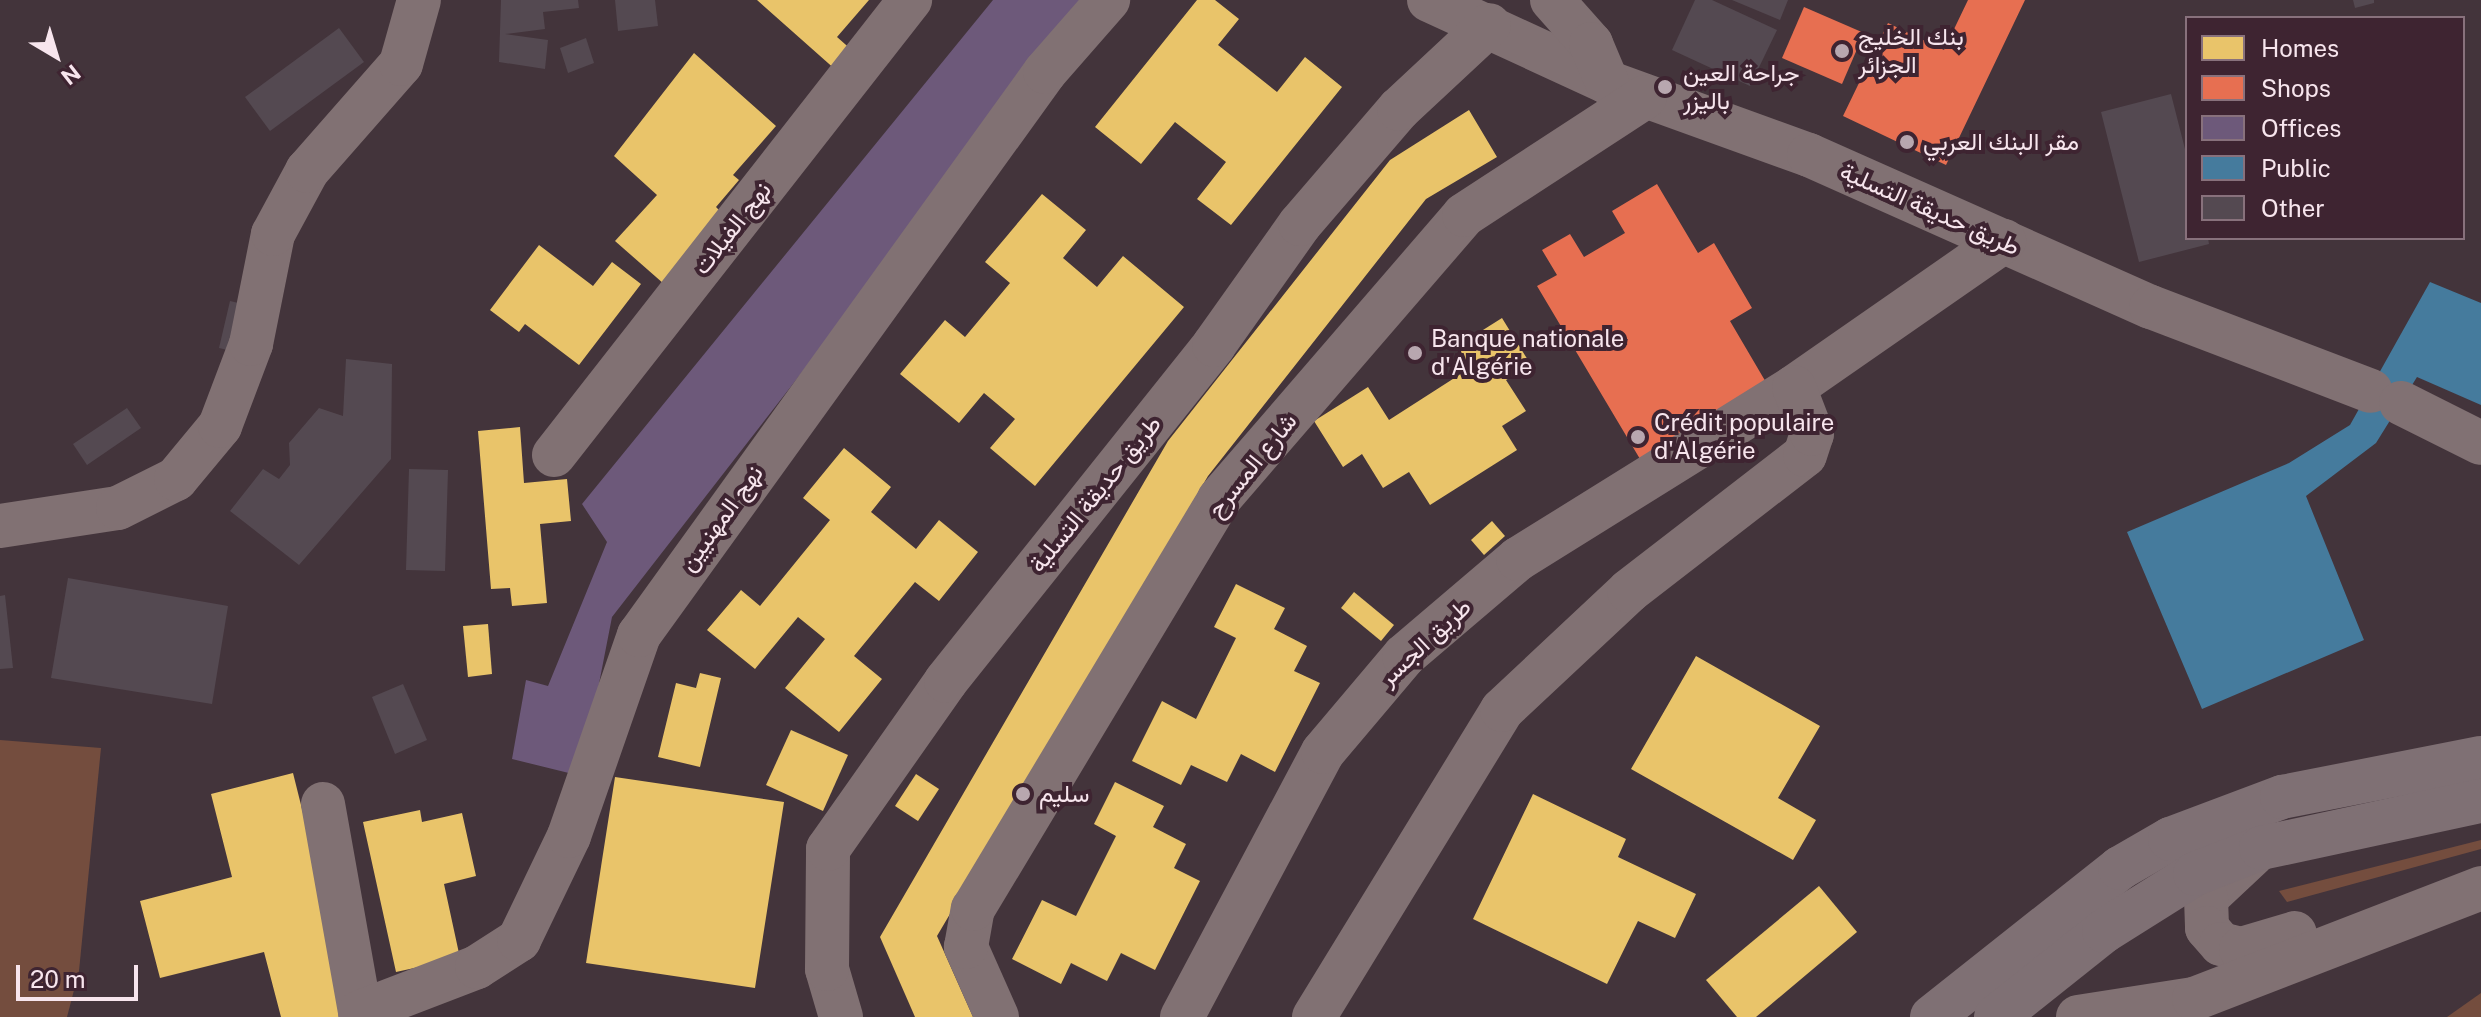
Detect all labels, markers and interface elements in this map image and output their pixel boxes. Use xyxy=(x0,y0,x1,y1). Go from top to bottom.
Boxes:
north arrow xyxy=(16,16,96,96)
legend xyxy=(2185,16,2465,240)
place label: بنك الخليج الجزائر xyxy=(1858,23,1964,79)
text: Homes xyxy=(2261,34,2339,62)
marker: بنك الخليج الجزائر xyxy=(1833,42,1851,60)
text: N xyxy=(56,59,86,90)
place label: جراحة العين باليزر xyxy=(1683,59,1800,115)
text: Shops xyxy=(2261,74,2331,102)
marker: جراحة العين باليزر xyxy=(1654,76,1676,98)
text: Offices xyxy=(2261,114,2341,142)
place label: مقر البنك العربي xyxy=(1923,128,2079,156)
marker: مقر البنك العربي xyxy=(1898,133,1916,151)
text: Public xyxy=(2261,154,2331,182)
street label: طريق حديقة التسلية xyxy=(1836,157,2024,261)
street label: نهج الفيلات xyxy=(687,176,777,280)
text: Other xyxy=(2261,194,2325,222)
place label: Banque nationale d'Algérie xyxy=(1431,325,1625,381)
marker: Banque nationale d'Algérie xyxy=(1406,344,1424,362)
street label: شارع المسرح xyxy=(1201,407,1303,523)
place label: Crédit populaire d'Algérie xyxy=(1654,409,1834,465)
street label: طريق حديقة التسلية xyxy=(1023,410,1167,578)
marker: Crédit populaire d'Algérie xyxy=(1629,428,1647,446)
street label: نهج المهنيين xyxy=(673,459,769,577)
street label: طريق الجسر xyxy=(1373,592,1477,692)
place label: سليم xyxy=(1039,780,1089,808)
marker: سليم xyxy=(1014,785,1032,803)
scale bar xyxy=(20,949,142,999)
text: 20 m xyxy=(30,965,86,993)

